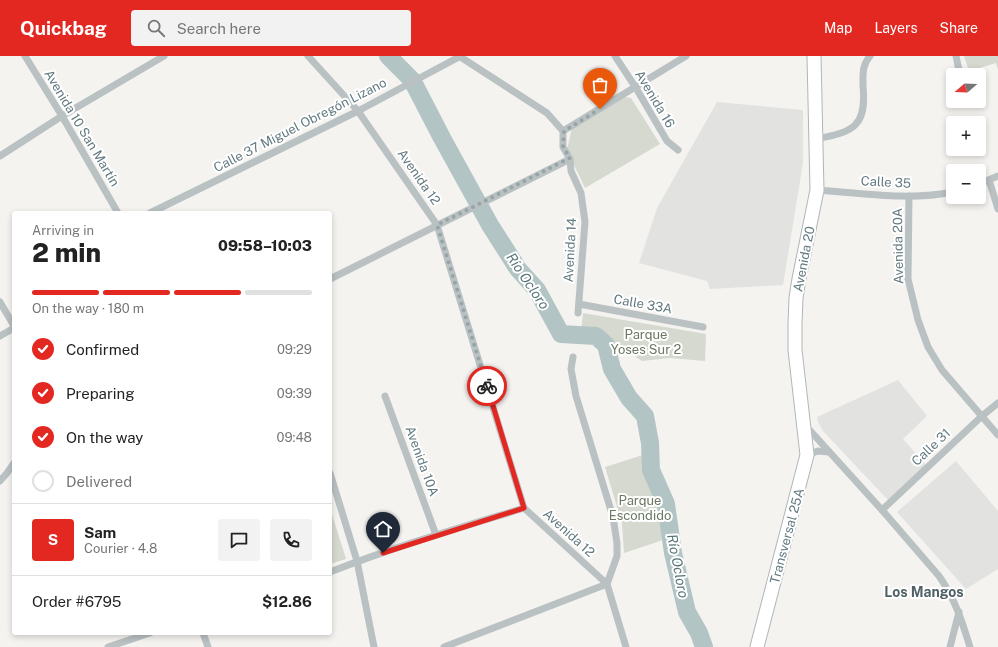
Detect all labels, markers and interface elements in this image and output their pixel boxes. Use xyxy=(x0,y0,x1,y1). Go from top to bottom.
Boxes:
search box xyxy=(131,10,411,46)
text: Quickbag xyxy=(20,17,107,39)
icon: search xyxy=(145,17,167,39)
text: Search here xyxy=(177,20,261,37)
text: Map xyxy=(824,20,852,36)
text: Layers xyxy=(874,20,918,36)
text: Share xyxy=(940,20,978,36)
street label: Avenida 10 San Martín xyxy=(41,67,123,189)
pin xyxy=(583,68,617,109)
street label: Avenida 16 xyxy=(632,68,678,130)
north arrow xyxy=(946,68,986,108)
map controls xyxy=(946,68,986,204)
icon: bag xyxy=(589,74,611,96)
street label: Calle 37 Miguel Obregón Lizano xyxy=(211,75,389,175)
button: + xyxy=(946,116,986,156)
street label: Avenida 12 xyxy=(394,146,444,208)
button: − xyxy=(946,164,986,204)
street label: Calle 35 xyxy=(860,173,912,191)
street label: Avenida 20A xyxy=(890,208,906,284)
street label: Avenida 14 xyxy=(561,217,579,283)
text: Arriving in xyxy=(32,223,94,238)
street label: Avenida 20 xyxy=(790,225,818,293)
text: 2 min xyxy=(32,237,101,268)
text: 09:58–10:03 xyxy=(218,237,312,254)
water label: Río Ocloro xyxy=(503,250,553,313)
street label: Calle 33A xyxy=(612,291,674,317)
text: On the way · 180 m xyxy=(32,301,144,316)
park label: Parque Yoses Sur 2 xyxy=(611,327,681,357)
icon: check xyxy=(32,338,54,360)
text: Confirmed xyxy=(66,341,139,358)
text: 09:29 xyxy=(277,342,312,357)
courier xyxy=(467,366,507,406)
icon: bike xyxy=(476,375,498,397)
icon: check xyxy=(32,382,54,404)
text: Preparing xyxy=(66,385,135,402)
text: 09:39 xyxy=(277,386,312,401)
street label: Avenida 10A xyxy=(402,424,442,498)
street label: Calle 31 xyxy=(909,425,953,469)
icon: check xyxy=(32,426,54,448)
text: On the way xyxy=(66,429,143,446)
text: 09:48 xyxy=(277,430,312,445)
text: Delivered xyxy=(66,473,132,490)
street label: Transversal 25A xyxy=(767,487,807,585)
park label: Parque Escondido xyxy=(609,493,671,523)
street label: Avenida 12 xyxy=(540,506,598,560)
pin xyxy=(366,512,400,553)
icon: home xyxy=(372,518,394,540)
button: chat xyxy=(218,519,260,561)
button: phone xyxy=(270,519,312,561)
text: Sam xyxy=(84,524,116,541)
text: S xyxy=(48,531,58,548)
water label: Río Ocloro xyxy=(664,533,692,600)
text: Courier · 4.8 xyxy=(84,541,157,556)
district label: Los Mangos xyxy=(884,584,964,600)
text: Order #6795 xyxy=(32,593,121,610)
text: $12.86 xyxy=(262,593,312,610)

